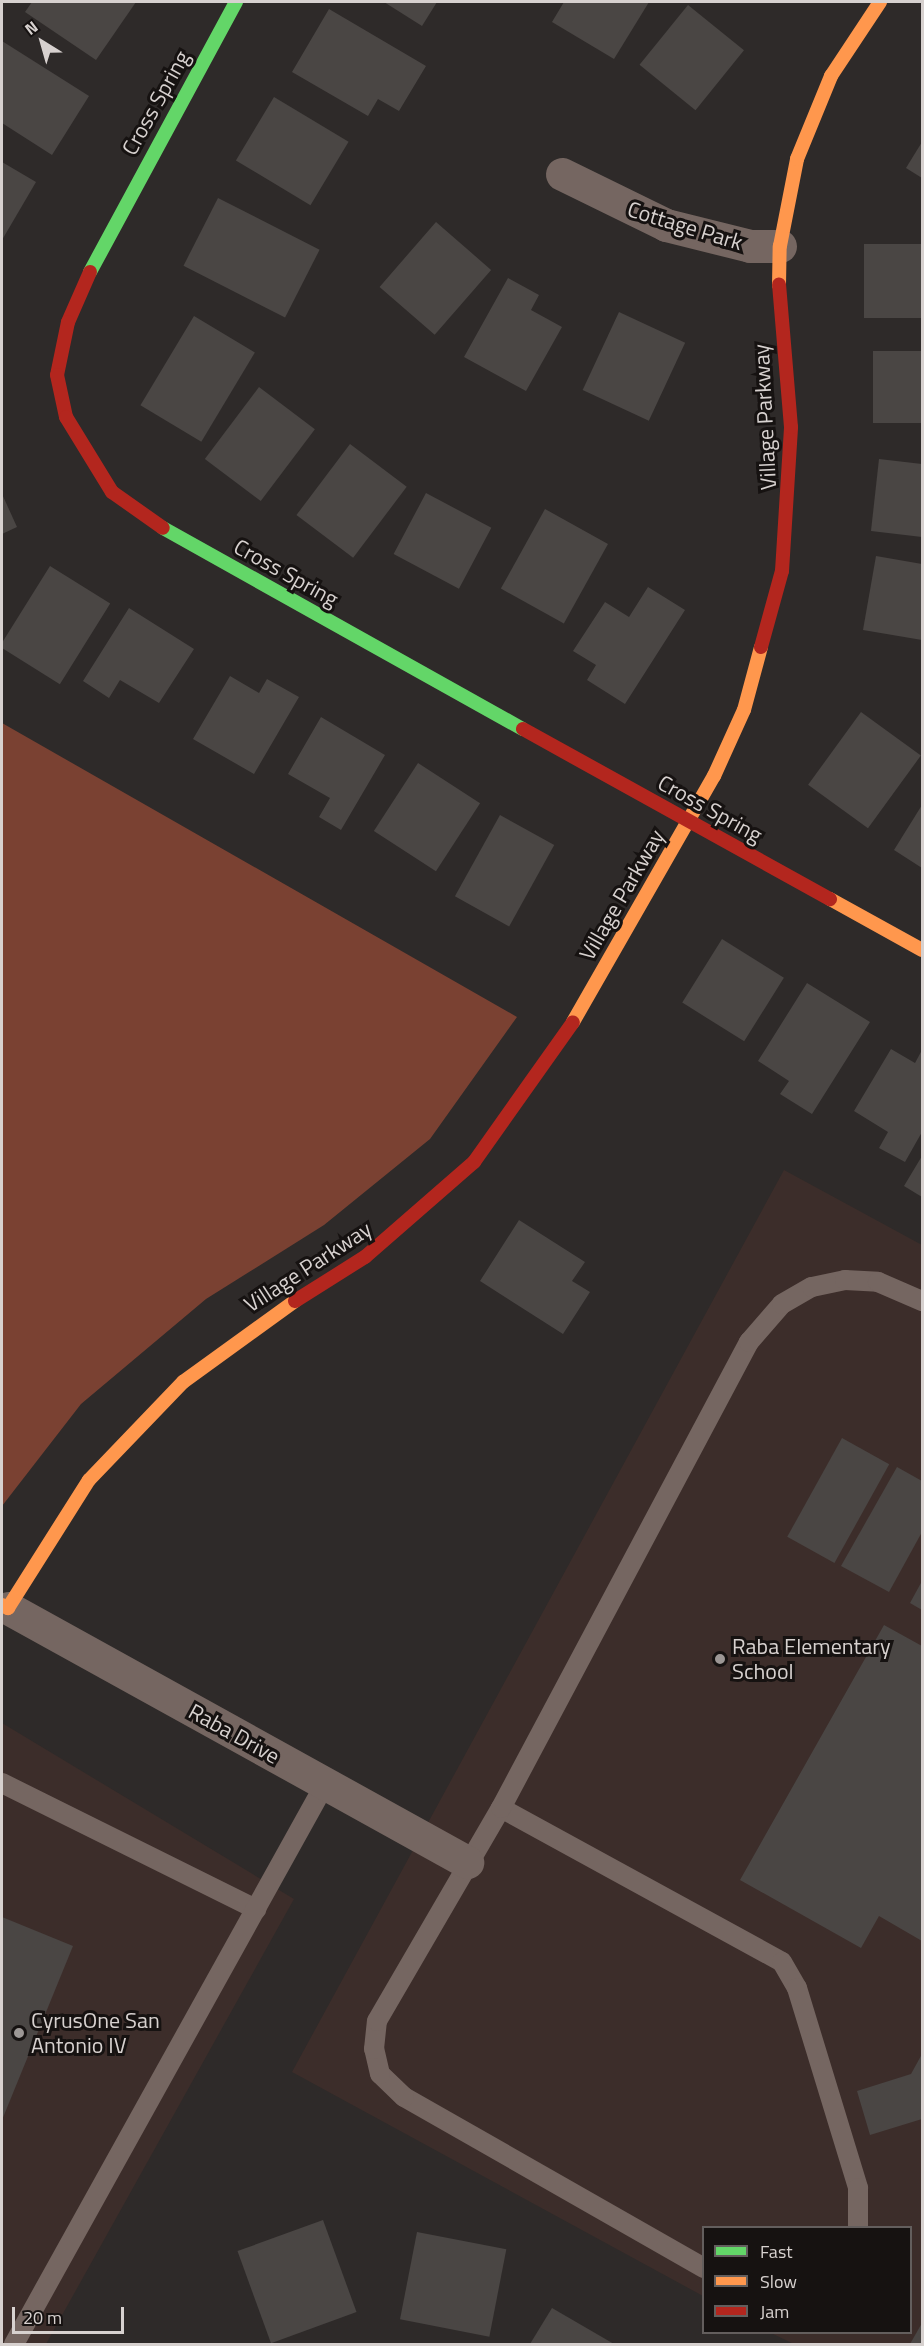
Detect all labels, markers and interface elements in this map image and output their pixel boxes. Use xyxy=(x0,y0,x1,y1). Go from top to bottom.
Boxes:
north arrow xyxy=(12,12,72,72)
text: N xyxy=(20,15,43,41)
street label: Cross Spring xyxy=(117,46,195,160)
street label: Cottage Park xyxy=(624,196,746,256)
street label: Village Parkway xyxy=(748,343,782,491)
street label: Cross Spring xyxy=(229,534,343,612)
street label: Cross Spring xyxy=(653,770,767,848)
street label: Village Parkway xyxy=(574,825,670,965)
street label: Village Parkway xyxy=(239,1216,377,1318)
place label: Raba Elementary School xyxy=(732,1633,891,1684)
marker: Raba Elementary School xyxy=(713,1652,727,1666)
street label: Raba Drive xyxy=(184,1698,284,1770)
place label: CyrusOne San Antonio IV xyxy=(31,2007,160,2058)
marker: CyrusOne San Antonio IV xyxy=(12,2026,26,2040)
legend xyxy=(702,2226,912,2334)
text: Fast xyxy=(760,2238,793,2265)
text: Slow xyxy=(760,2268,797,2295)
scale bar xyxy=(15,2295,128,2333)
text: Jam xyxy=(760,2298,789,2325)
text: 20 m xyxy=(23,2304,62,2331)

